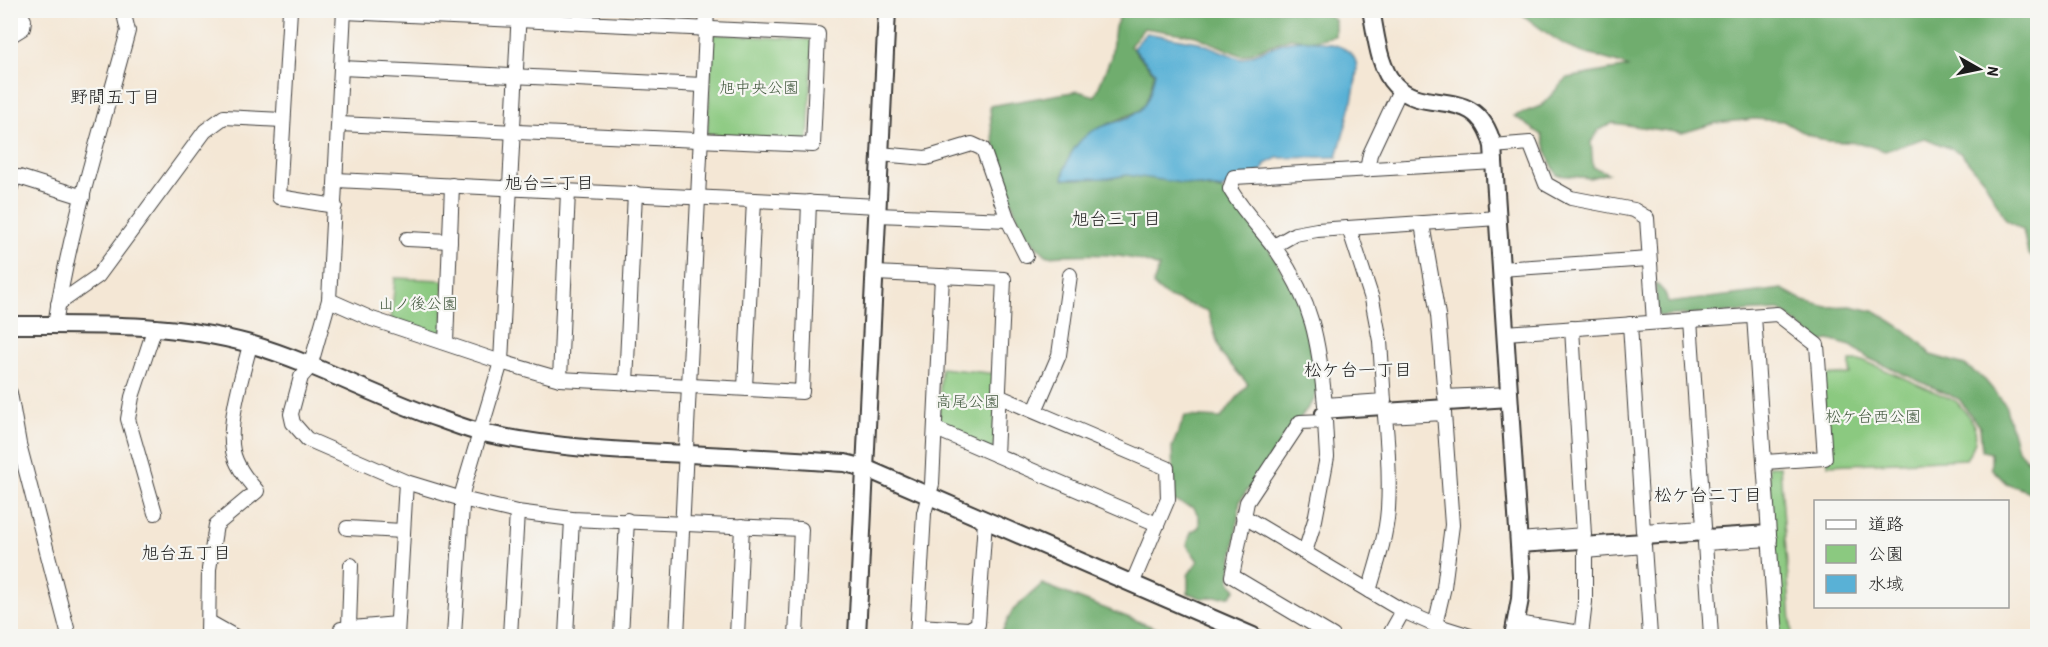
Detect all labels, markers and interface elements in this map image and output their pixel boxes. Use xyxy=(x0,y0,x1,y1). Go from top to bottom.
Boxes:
north arrow xyxy=(1949,39,2009,99)
text: N xyxy=(1982,65,2005,78)
park label: 旭中央公園 xyxy=(719,76,799,98)
district label: 野間五丁目 xyxy=(70,84,160,109)
district label: 旭台二丁目 xyxy=(504,170,594,195)
district label: 旭台三丁目 xyxy=(1071,206,1161,231)
park label: 山ノ後公園 xyxy=(378,292,458,314)
district label: 松ケ台一丁目 xyxy=(1304,357,1412,382)
park label: 高尾公園 xyxy=(936,390,1000,412)
park label: 松ケ台西公園 xyxy=(1825,405,1921,427)
district label: 松ケ台二丁目 xyxy=(1654,482,1762,507)
legend xyxy=(1814,500,2009,608)
text: 道路 xyxy=(1868,511,1904,536)
district label: 旭台五丁目 xyxy=(141,540,231,565)
text: 公園 xyxy=(1868,541,1904,566)
text: 水域 xyxy=(1868,571,1904,596)

